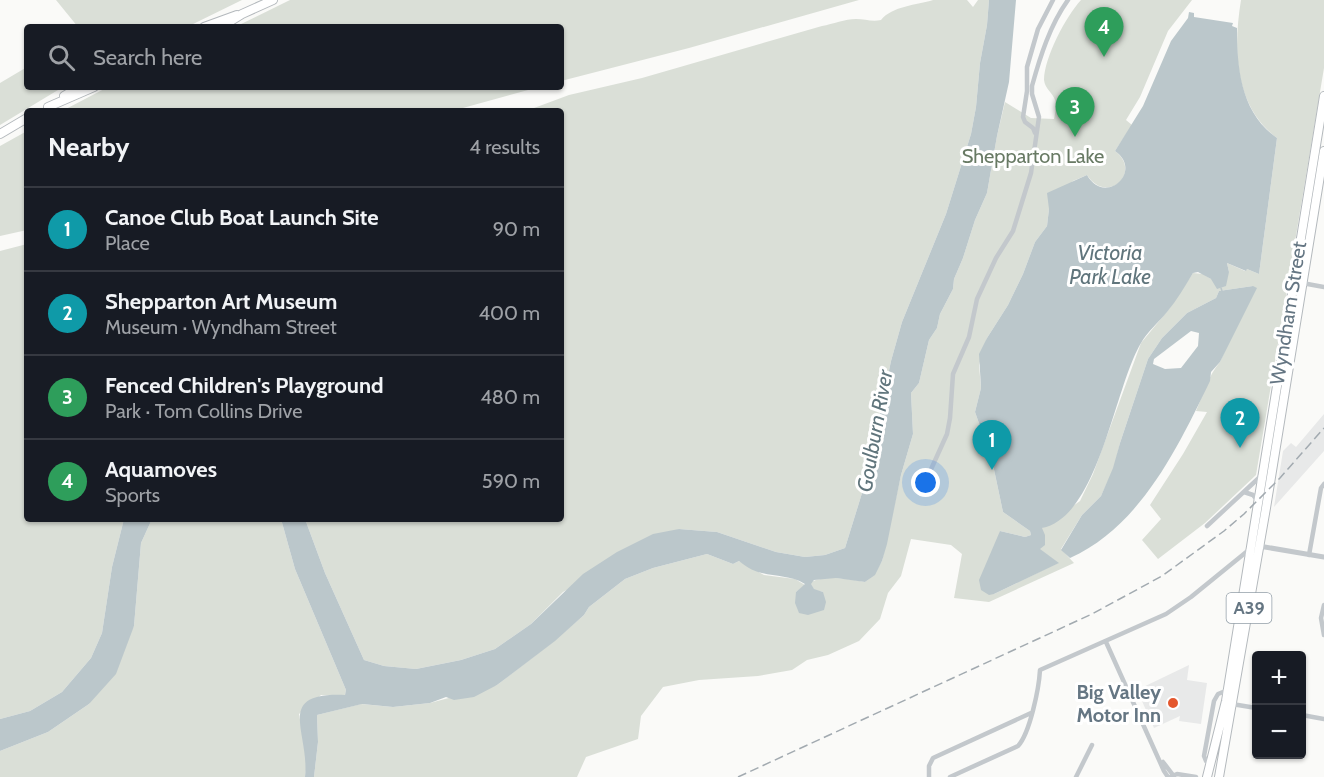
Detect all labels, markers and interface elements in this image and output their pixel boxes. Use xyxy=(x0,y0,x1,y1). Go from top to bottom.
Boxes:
pin: 4 xyxy=(1084,8,1124,57)
search box xyxy=(24,24,564,90)
icon: search xyxy=(45,41,78,74)
text: Search here xyxy=(93,44,202,71)
pin: 3 xyxy=(1056,88,1094,137)
text: Nearby xyxy=(48,131,129,163)
text: 4 results xyxy=(469,135,540,159)
park label: Shepparton Lake xyxy=(962,144,1104,168)
text: Canoe Club Boat Launch Site xyxy=(105,204,379,231)
text: 1 xyxy=(64,217,71,241)
text: 90 m xyxy=(493,217,540,241)
text: Place xyxy=(105,231,150,255)
street label: Wyndham Street xyxy=(1265,239,1311,387)
water label: Victoria Park Lake xyxy=(1069,240,1151,289)
text: Shepparton Art Museum xyxy=(105,288,337,315)
text: 2 xyxy=(62,301,73,325)
text: 400 m xyxy=(478,301,540,325)
text: Museum · Wyndham Street xyxy=(105,315,337,339)
water label: Goulburn River xyxy=(851,366,898,494)
text: Fenced Children's Playground xyxy=(105,372,384,399)
text: 3 xyxy=(62,385,73,409)
text: 480 m xyxy=(480,385,540,409)
pin: 2 xyxy=(1220,398,1260,448)
text: Park · Tom Collins Drive xyxy=(105,399,302,423)
pin: 1 xyxy=(972,420,1012,470)
text: Aquamoves xyxy=(105,456,217,483)
your location xyxy=(911,468,940,497)
text: 4 xyxy=(61,469,74,493)
text: 590 m xyxy=(482,469,540,493)
text: Sports xyxy=(105,483,160,507)
road number: A39 xyxy=(1226,593,1272,623)
map controls xyxy=(1252,651,1306,759)
button: + xyxy=(1252,651,1306,705)
place label: Big Valley Motor Inn xyxy=(1076,680,1161,727)
marker: Big Valley Motor Inn xyxy=(1166,696,1180,710)
button: − xyxy=(1252,705,1306,759)

